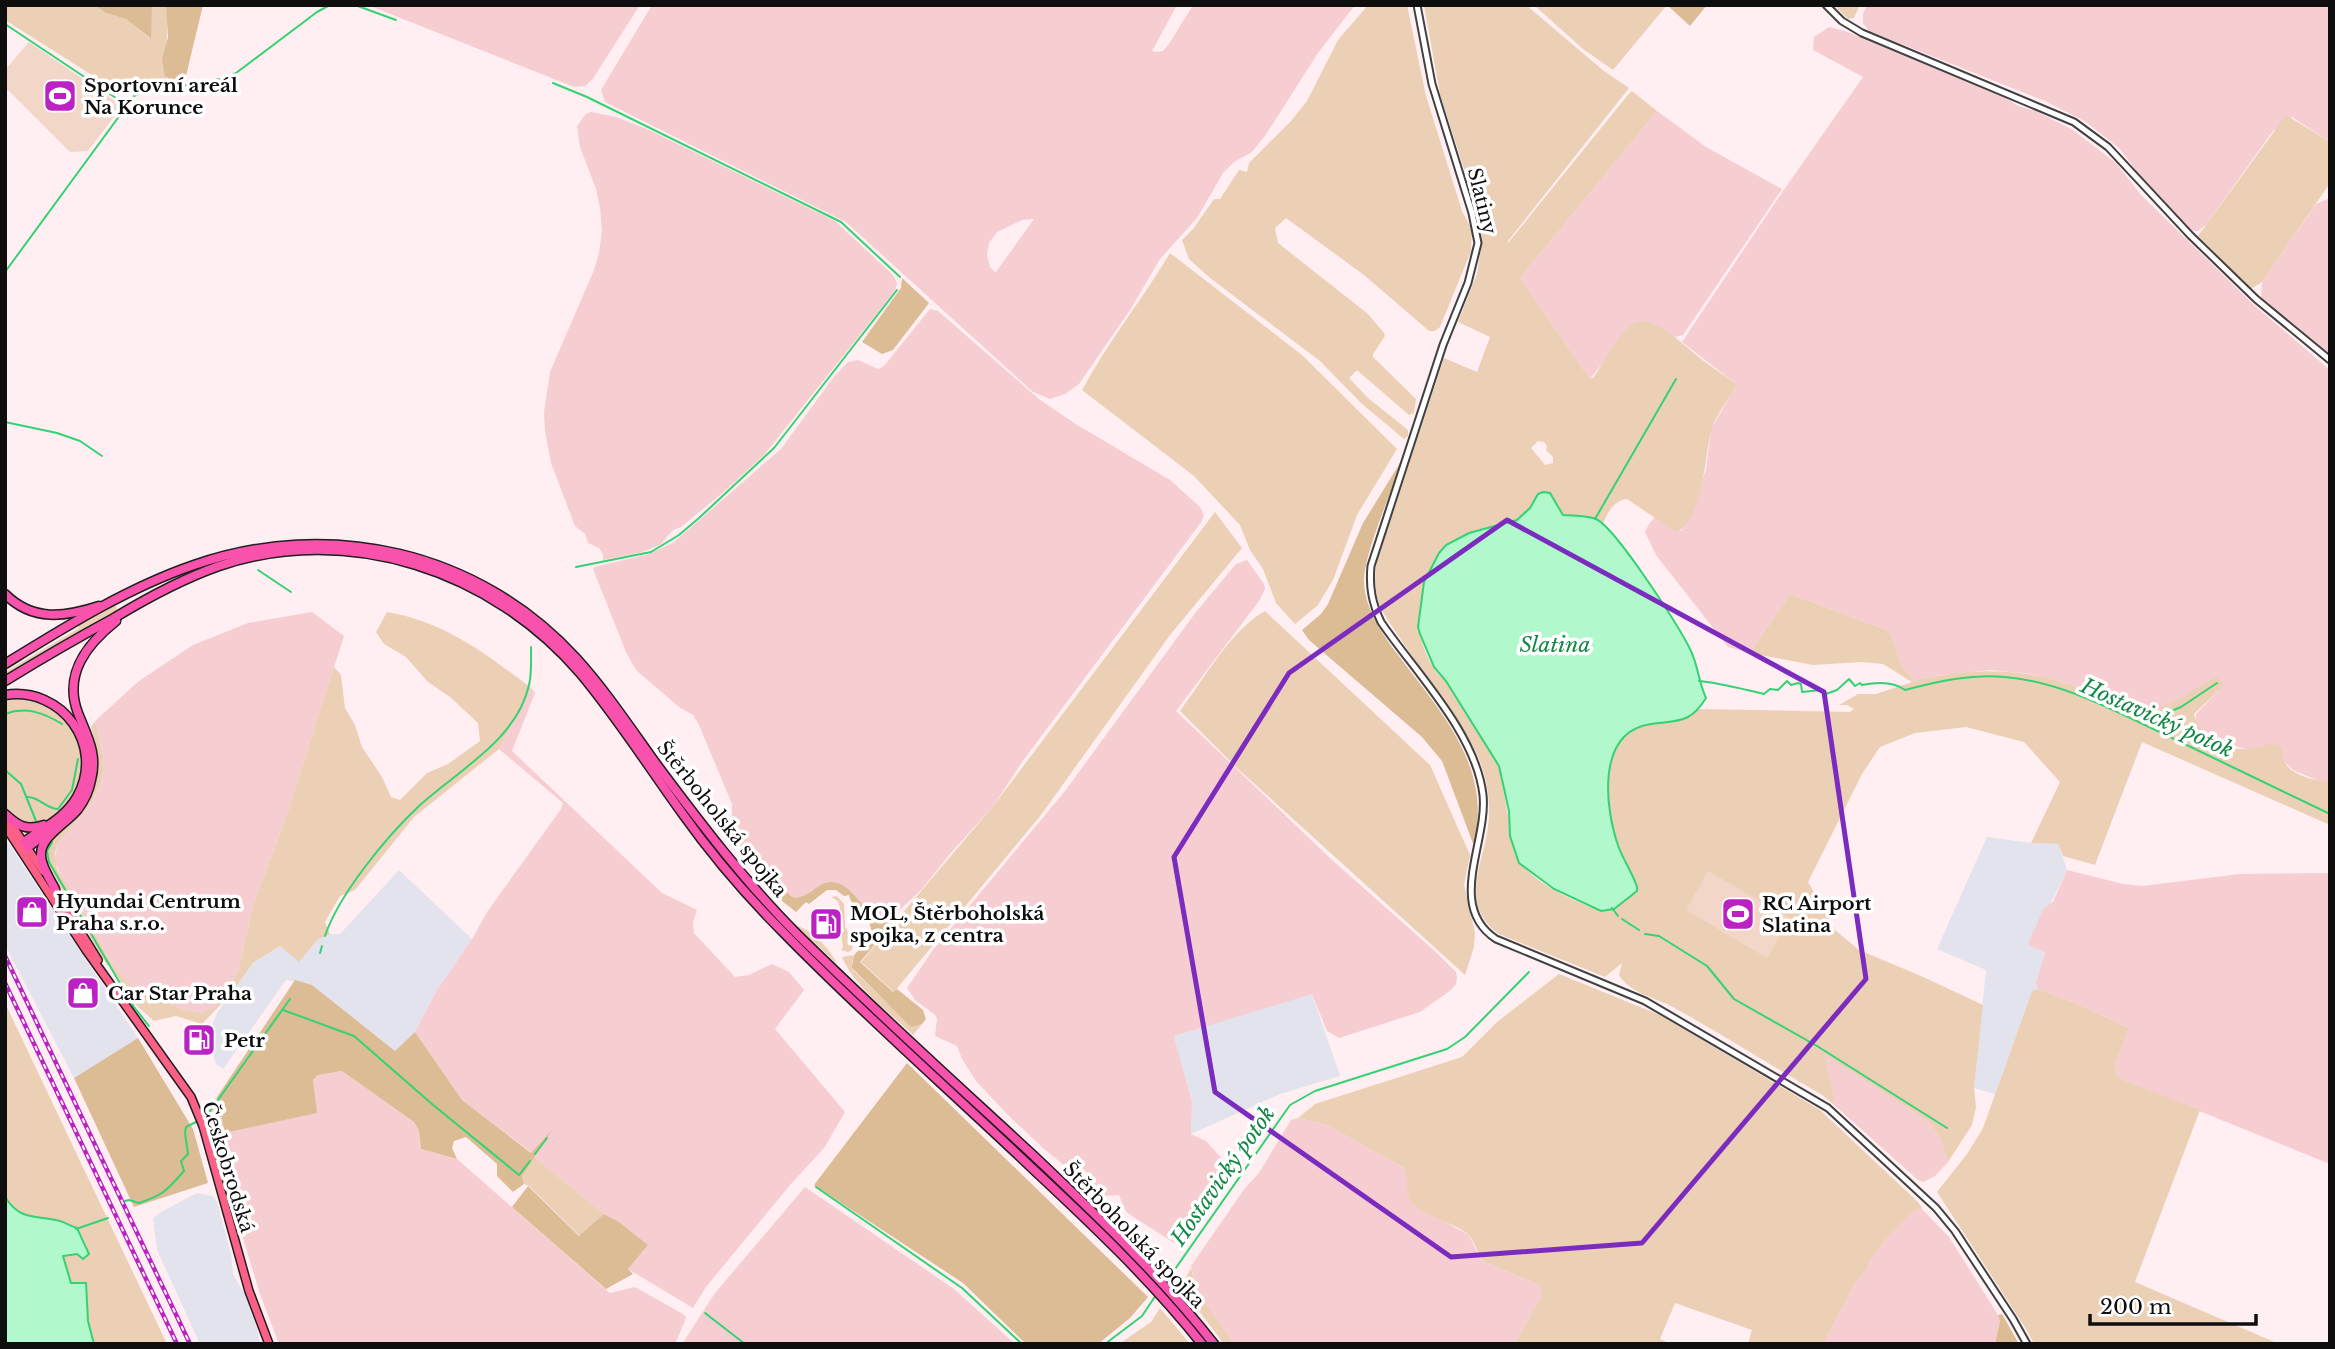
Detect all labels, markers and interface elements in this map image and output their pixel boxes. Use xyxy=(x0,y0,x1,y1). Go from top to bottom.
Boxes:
place label: Sportovní areál Na Korunce xyxy=(84,74,238,119)
sports icon: Sportovní areál Na Korunce xyxy=(41,77,79,115)
street label: Slatiny xyxy=(1463,165,1501,237)
water label: Slatina xyxy=(1520,632,1590,658)
water label: Hostavický potok xyxy=(2076,672,2237,763)
street label: Štěrboholská spojka xyxy=(652,736,792,902)
place label: Hyundai Centrum Praha s.r.o. xyxy=(56,890,241,935)
place label: RC Airport Slatina xyxy=(1762,892,1872,937)
shop icon: Hyundai Centrum Praha s.r.o. xyxy=(13,893,51,931)
sports icon: RC Airport Slatina xyxy=(1719,895,1757,933)
place label: MOL, Štěrboholská spojka, z centra xyxy=(850,902,1045,947)
fuel station icon: MOL, Štěrboholská spojka, z centra xyxy=(807,905,845,943)
shop icon: Car Star Praha xyxy=(64,974,102,1012)
place label: Car Star Praha xyxy=(108,982,252,1005)
fuel station icon: Petr xyxy=(180,1021,218,1059)
place label: Petr xyxy=(224,1029,266,1052)
street label: Českobrodská xyxy=(197,1099,259,1236)
water label: Hostavický potok xyxy=(1165,1101,1281,1251)
street label: Štěrboholská spojka xyxy=(1058,1157,1210,1313)
scale bar xyxy=(2090,1282,2256,1326)
text: 200 m xyxy=(2100,1294,2172,1320)

